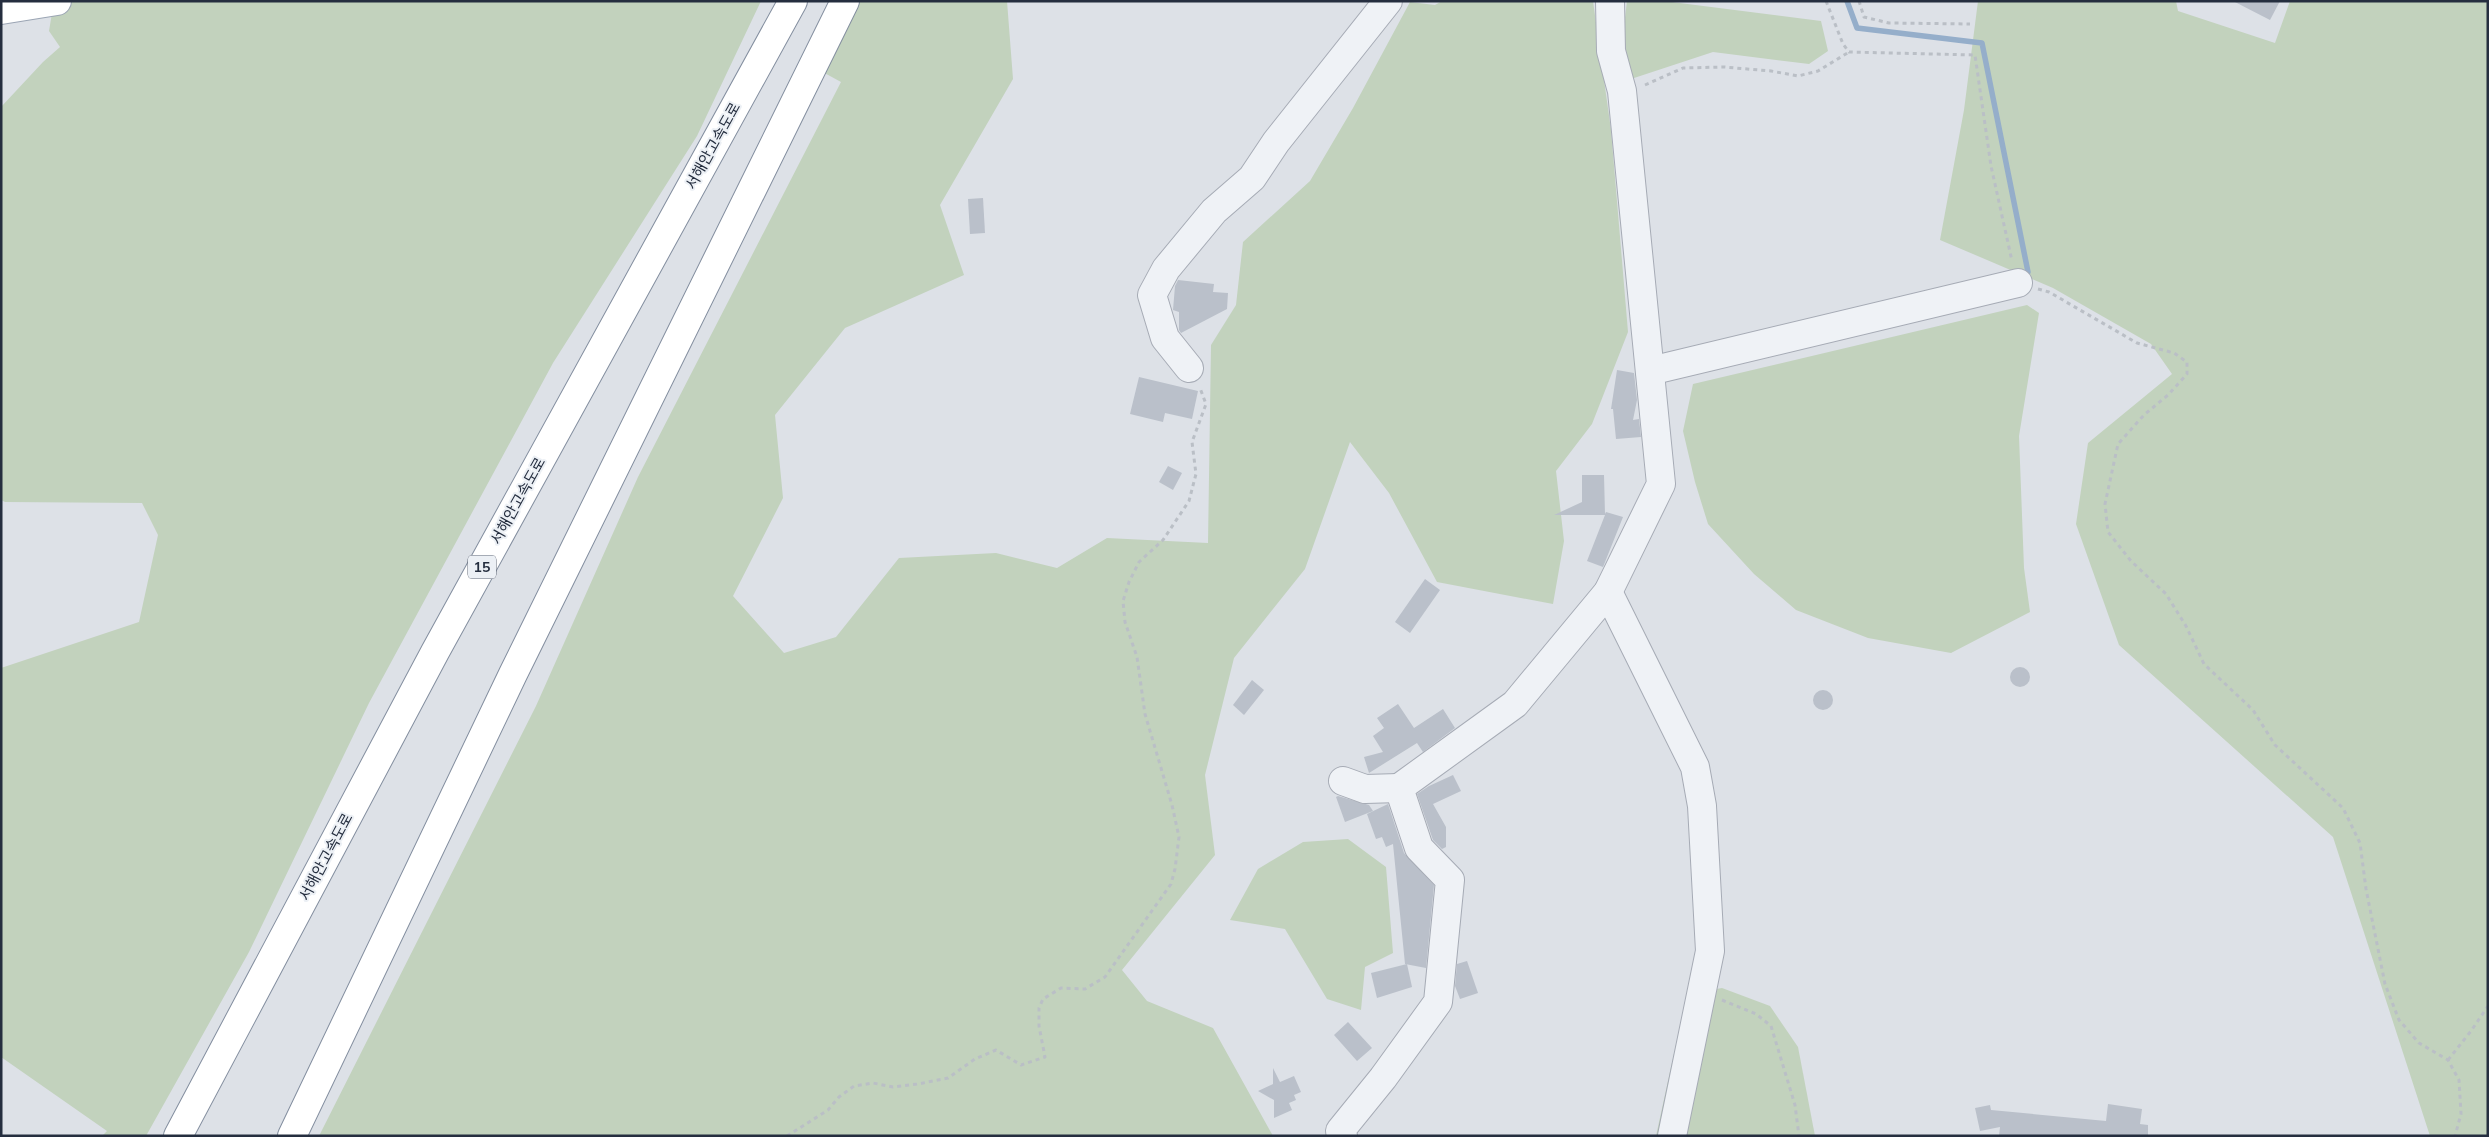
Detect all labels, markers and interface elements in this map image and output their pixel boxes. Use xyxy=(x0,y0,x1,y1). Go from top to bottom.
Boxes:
street label: 서해안고속도로 xyxy=(681,99,744,193)
street label: 서해안고속도로 xyxy=(486,454,549,548)
road number: 15 xyxy=(468,556,496,578)
street label: 서해안고속도로 xyxy=(294,810,357,904)

